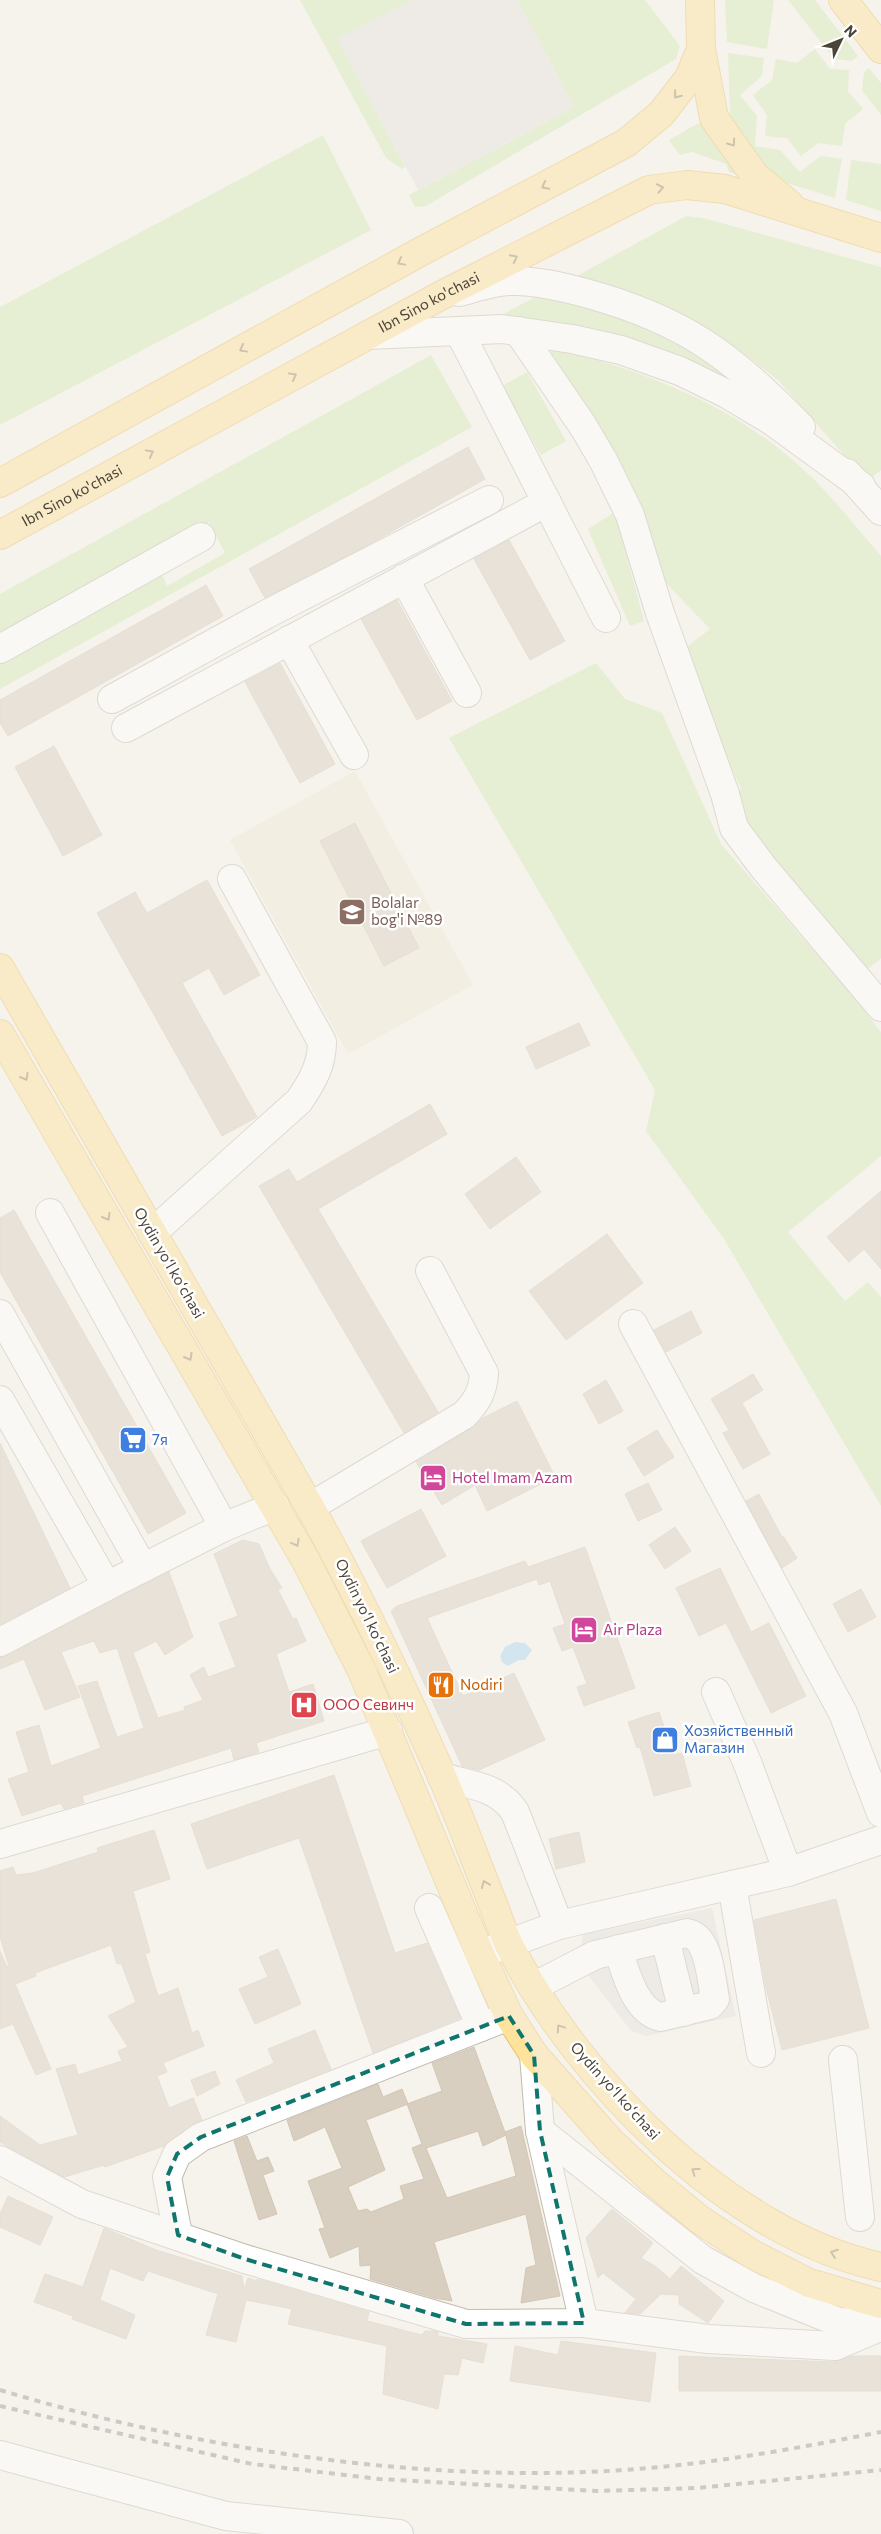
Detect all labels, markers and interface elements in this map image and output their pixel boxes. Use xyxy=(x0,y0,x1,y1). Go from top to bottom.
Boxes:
north arrow xyxy=(816,15,866,65)
text: N xyxy=(841,21,861,40)
one-way arrow xyxy=(675,89,683,98)
one-way arrow xyxy=(726,137,735,147)
one-way arrow xyxy=(541,180,550,190)
one-way arrow xyxy=(656,183,664,194)
one-way arrow xyxy=(509,254,518,264)
one-way arrow xyxy=(397,256,406,266)
street label: Ibn Sino ko'chasi xyxy=(375,267,482,336)
one-way arrow xyxy=(240,343,249,353)
one-way arrow xyxy=(288,372,297,382)
one-way arrow xyxy=(145,449,154,459)
street label: Ibn Sino ko'chasi xyxy=(18,460,125,530)
place label: Bolalar bog'i №89 xyxy=(371,893,443,928)
school or university icon: Bolalar bog'i №89 xyxy=(337,897,367,927)
one-way arrow xyxy=(18,1071,28,1080)
street label: Oydin yoʻl koʻchasi xyxy=(131,1204,209,1321)
one-way arrow xyxy=(100,1211,110,1220)
one-way arrow xyxy=(182,1352,192,1361)
supermarket icon: 7я xyxy=(118,1425,148,1455)
place label: 7я xyxy=(152,1430,168,1448)
hotel icon: Hotel Imam Azam xyxy=(418,1463,448,1493)
place label: Hotel Imam Azam xyxy=(452,1468,573,1486)
one-way arrow xyxy=(290,1538,300,1547)
street label: Oydin yoʻl koʻchasi xyxy=(332,1555,403,1676)
hotel icon: Air Plaza xyxy=(569,1615,599,1645)
place label: Air Plaza xyxy=(603,1620,662,1638)
restaurant icon: Nodiri xyxy=(426,1670,456,1700)
place label: Nodiri xyxy=(460,1675,503,1693)
hospital icon: ООО Севинч xyxy=(289,1690,319,1720)
place label: ООО Севинч xyxy=(323,1695,414,1713)
place label: Хозяйственный Магазин xyxy=(684,1721,793,1756)
shop icon: Хозяйственный Магазин xyxy=(650,1725,680,1755)
one-way arrow xyxy=(481,1880,491,1889)
one-way arrow xyxy=(557,2024,566,2033)
street label: Oydin yoʻl koʻchasi xyxy=(567,2038,664,2143)
one-way arrow xyxy=(692,2168,701,2176)
one-way arrow xyxy=(830,2249,839,2259)

